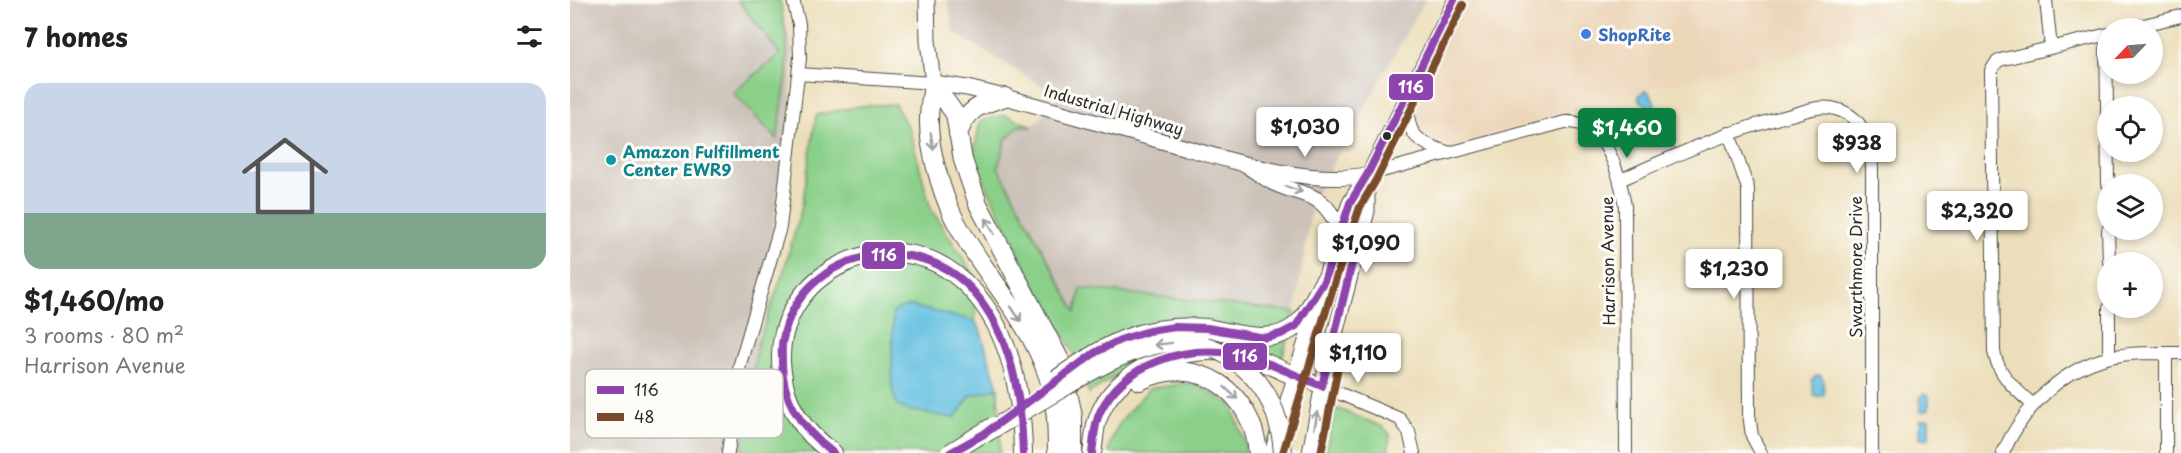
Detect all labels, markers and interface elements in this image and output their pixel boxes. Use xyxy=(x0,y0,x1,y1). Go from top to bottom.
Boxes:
text: 7 homes xyxy=(24,17,128,56)
north arrow xyxy=(2097,18,2163,84)
map controls xyxy=(2097,18,2163,318)
icon: filters xyxy=(513,20,546,53)
place label: ShopRite xyxy=(1598,22,1671,46)
marker: ShopRite xyxy=(1579,27,1593,41)
line badge: 116 xyxy=(1388,73,1434,101)
text: 116 xyxy=(1398,74,1424,98)
street label: Industrial Highway xyxy=(1041,78,1187,140)
button: locate xyxy=(2097,96,2163,162)
pin: $1,030 xyxy=(1256,107,1354,158)
pin: $1,460 xyxy=(1578,108,1676,159)
text: $1,030 xyxy=(1270,111,1340,141)
text: $1,460 xyxy=(1592,112,1662,142)
icon: home xyxy=(231,122,339,230)
pin: $938 xyxy=(1821,123,1893,174)
text: $938 xyxy=(1832,127,1882,157)
one-way arrow xyxy=(926,130,937,150)
unlabelled marker xyxy=(1381,130,1393,142)
place label: Amazon Fulfillment Center EWR9 xyxy=(623,139,780,181)
marker: Amazon Fulfillment Center EWR9 xyxy=(604,153,618,167)
button: layers xyxy=(2097,174,2163,240)
one-way arrow xyxy=(1284,185,1303,196)
pin: $2,320 xyxy=(1928,191,2026,242)
text: $2,320 xyxy=(1941,195,2013,225)
street label: Harrison Avenue xyxy=(1594,196,1620,326)
street label: Swarthmore Drive xyxy=(1843,196,1867,338)
one-way arrow xyxy=(984,218,996,235)
pin: $1,090 xyxy=(1317,223,1415,274)
text: $1,090 xyxy=(1332,227,1400,257)
line badge: 116 xyxy=(861,241,906,270)
text: 116 xyxy=(871,242,897,266)
pin: $1,230 xyxy=(1685,249,1783,300)
button: + xyxy=(2097,252,2163,318)
text: $1,230 xyxy=(1700,253,1768,283)
text: $1,460/mo xyxy=(24,281,164,320)
one-way arrow xyxy=(1010,305,1022,322)
text: 3 rooms · 80 m² xyxy=(24,320,184,350)
pin: $1,110 xyxy=(1309,333,1407,384)
text: $1,110 xyxy=(1329,337,1387,367)
one-way arrow xyxy=(1153,338,1173,349)
line badge: 116 xyxy=(1222,342,1268,371)
text: 116 xyxy=(1232,343,1258,367)
text: Harrison Avenue xyxy=(24,350,186,380)
legend xyxy=(585,369,783,438)
text: 116 xyxy=(634,377,659,401)
one-way arrow xyxy=(1223,386,1238,400)
text: 48 xyxy=(634,404,654,428)
one-way arrow xyxy=(1311,410,1322,430)

